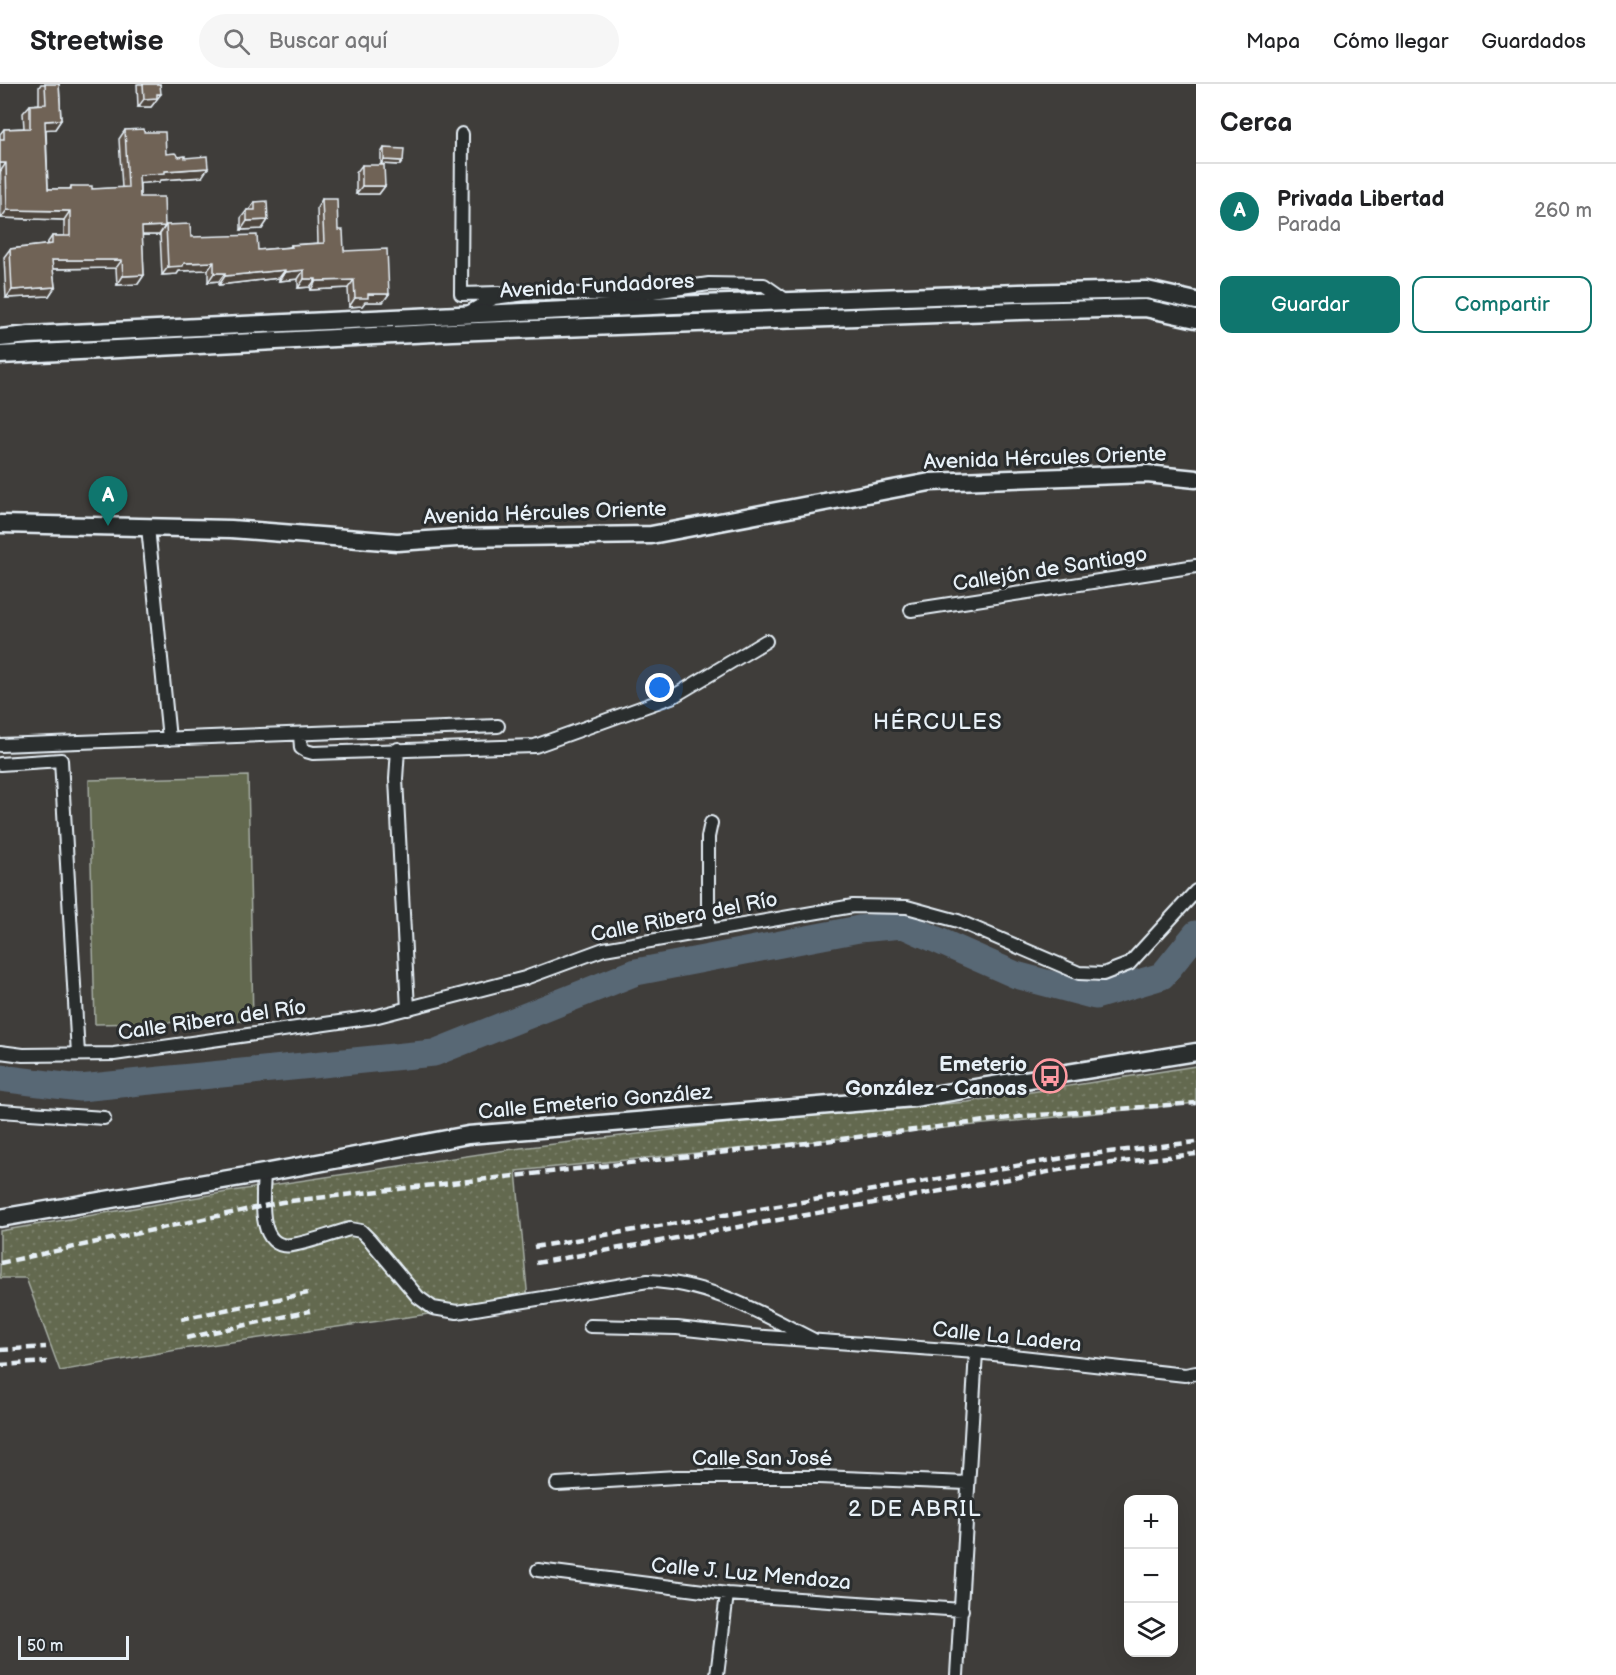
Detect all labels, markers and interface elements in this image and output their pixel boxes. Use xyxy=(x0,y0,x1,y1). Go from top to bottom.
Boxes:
search box xyxy=(199,14,619,68)
text: Streetwise xyxy=(30,25,163,58)
icon: search xyxy=(220,25,253,58)
text: Buscar aquí xyxy=(268,28,388,55)
text: Mapa xyxy=(1246,29,1300,54)
text: Cómo llegar xyxy=(1333,29,1448,54)
text: Guardados xyxy=(1481,29,1586,54)
text: Cerca xyxy=(1220,108,1292,139)
text: Privada Libertad xyxy=(1277,186,1444,213)
text: A xyxy=(1233,199,1246,223)
text: 260 m xyxy=(1534,199,1592,223)
text: Parada xyxy=(1277,213,1341,237)
street label: Avenida Fundadores xyxy=(499,268,695,304)
button: Guardar xyxy=(1220,276,1400,333)
button: Compartir xyxy=(1412,276,1592,333)
street label: Avenida Hércules Oriente xyxy=(923,441,1167,475)
pin: A xyxy=(88,476,128,526)
street label: Avenida Hércules Oriente xyxy=(423,496,667,530)
street label: Callejón de Santiago xyxy=(951,541,1149,597)
your location xyxy=(645,673,674,702)
district label: HÉRCULES xyxy=(873,708,1003,736)
street label: Calle Ribera del Río xyxy=(589,887,780,947)
street label: Calle Ribera del Río xyxy=(116,994,308,1046)
place label: Emeterio González - Canoas xyxy=(845,1052,1027,1101)
bus stop icon: Emeterio González - Canoas xyxy=(1032,1058,1068,1094)
street label: Calle Emeterio González xyxy=(477,1079,714,1125)
street label: Calle La Ladera xyxy=(931,1317,1083,1357)
street label: Calle San José xyxy=(692,1446,832,1471)
map controls xyxy=(1124,1495,1178,1657)
button: + xyxy=(1124,1495,1178,1549)
district label: 2 DE ABRIL xyxy=(848,1496,982,1523)
button: − xyxy=(1124,1549,1178,1603)
street label: Calle J. Luz Mendoza xyxy=(650,1553,852,1595)
button: layers xyxy=(1124,1603,1178,1657)
scale bar xyxy=(18,1633,129,1660)
text: 50 m xyxy=(27,1637,63,1656)

